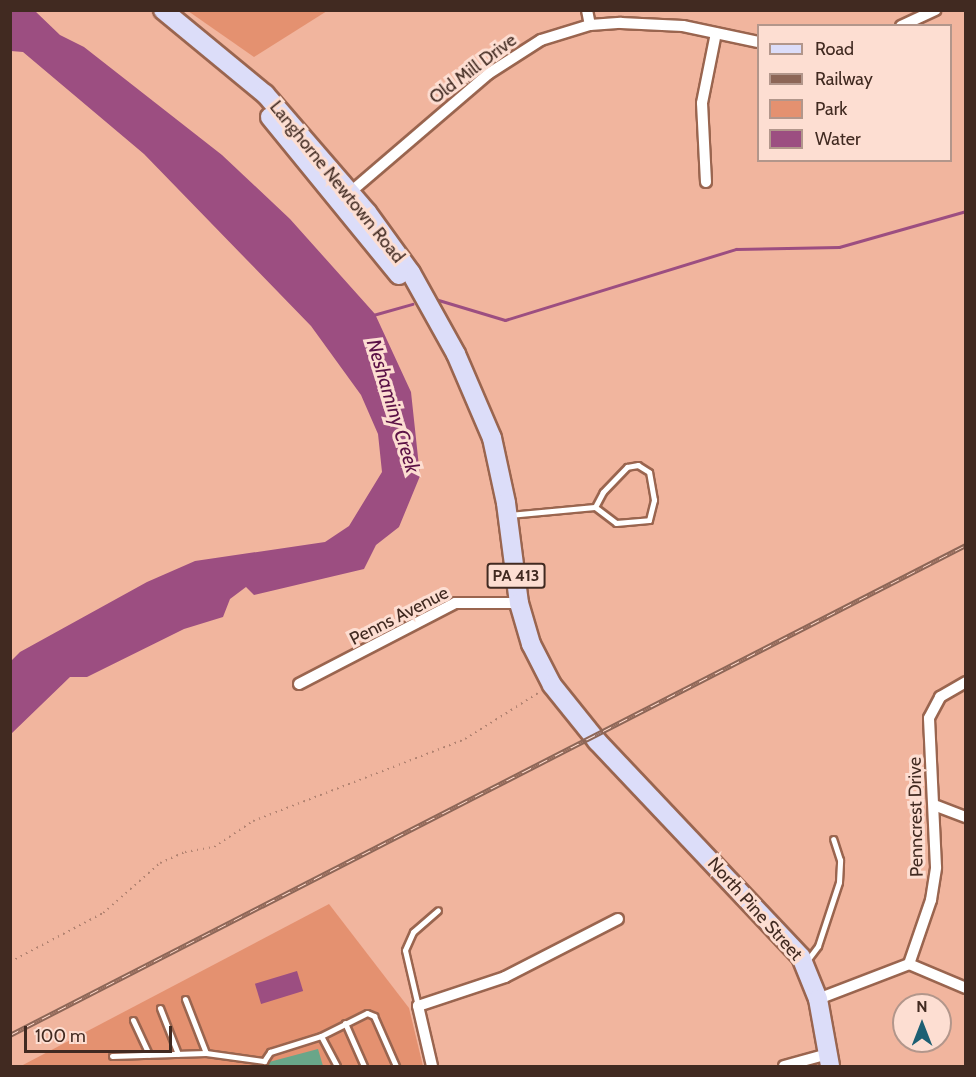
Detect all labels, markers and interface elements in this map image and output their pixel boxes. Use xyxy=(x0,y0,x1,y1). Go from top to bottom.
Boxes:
legend xyxy=(757,24,952,162)
street label: Old Mill Drive xyxy=(425,29,521,109)
text: Road xyxy=(815,38,854,60)
text: Railway xyxy=(815,68,873,90)
street label: Langhorne Newtown Road xyxy=(265,97,409,267)
text: Park xyxy=(815,98,847,120)
text: Water xyxy=(815,128,861,150)
water label: Neshaminy Creek xyxy=(361,336,425,476)
road number: PA 413 xyxy=(486,563,546,589)
street label: Penns Avenue xyxy=(346,582,452,650)
street label: Penncrest Drive xyxy=(904,757,928,877)
street label: North Pine Street xyxy=(703,853,807,965)
north arrow xyxy=(892,993,952,1053)
text: N xyxy=(916,997,928,1016)
scale bar xyxy=(27,1014,176,1052)
text: 100 m xyxy=(35,1025,86,1047)

